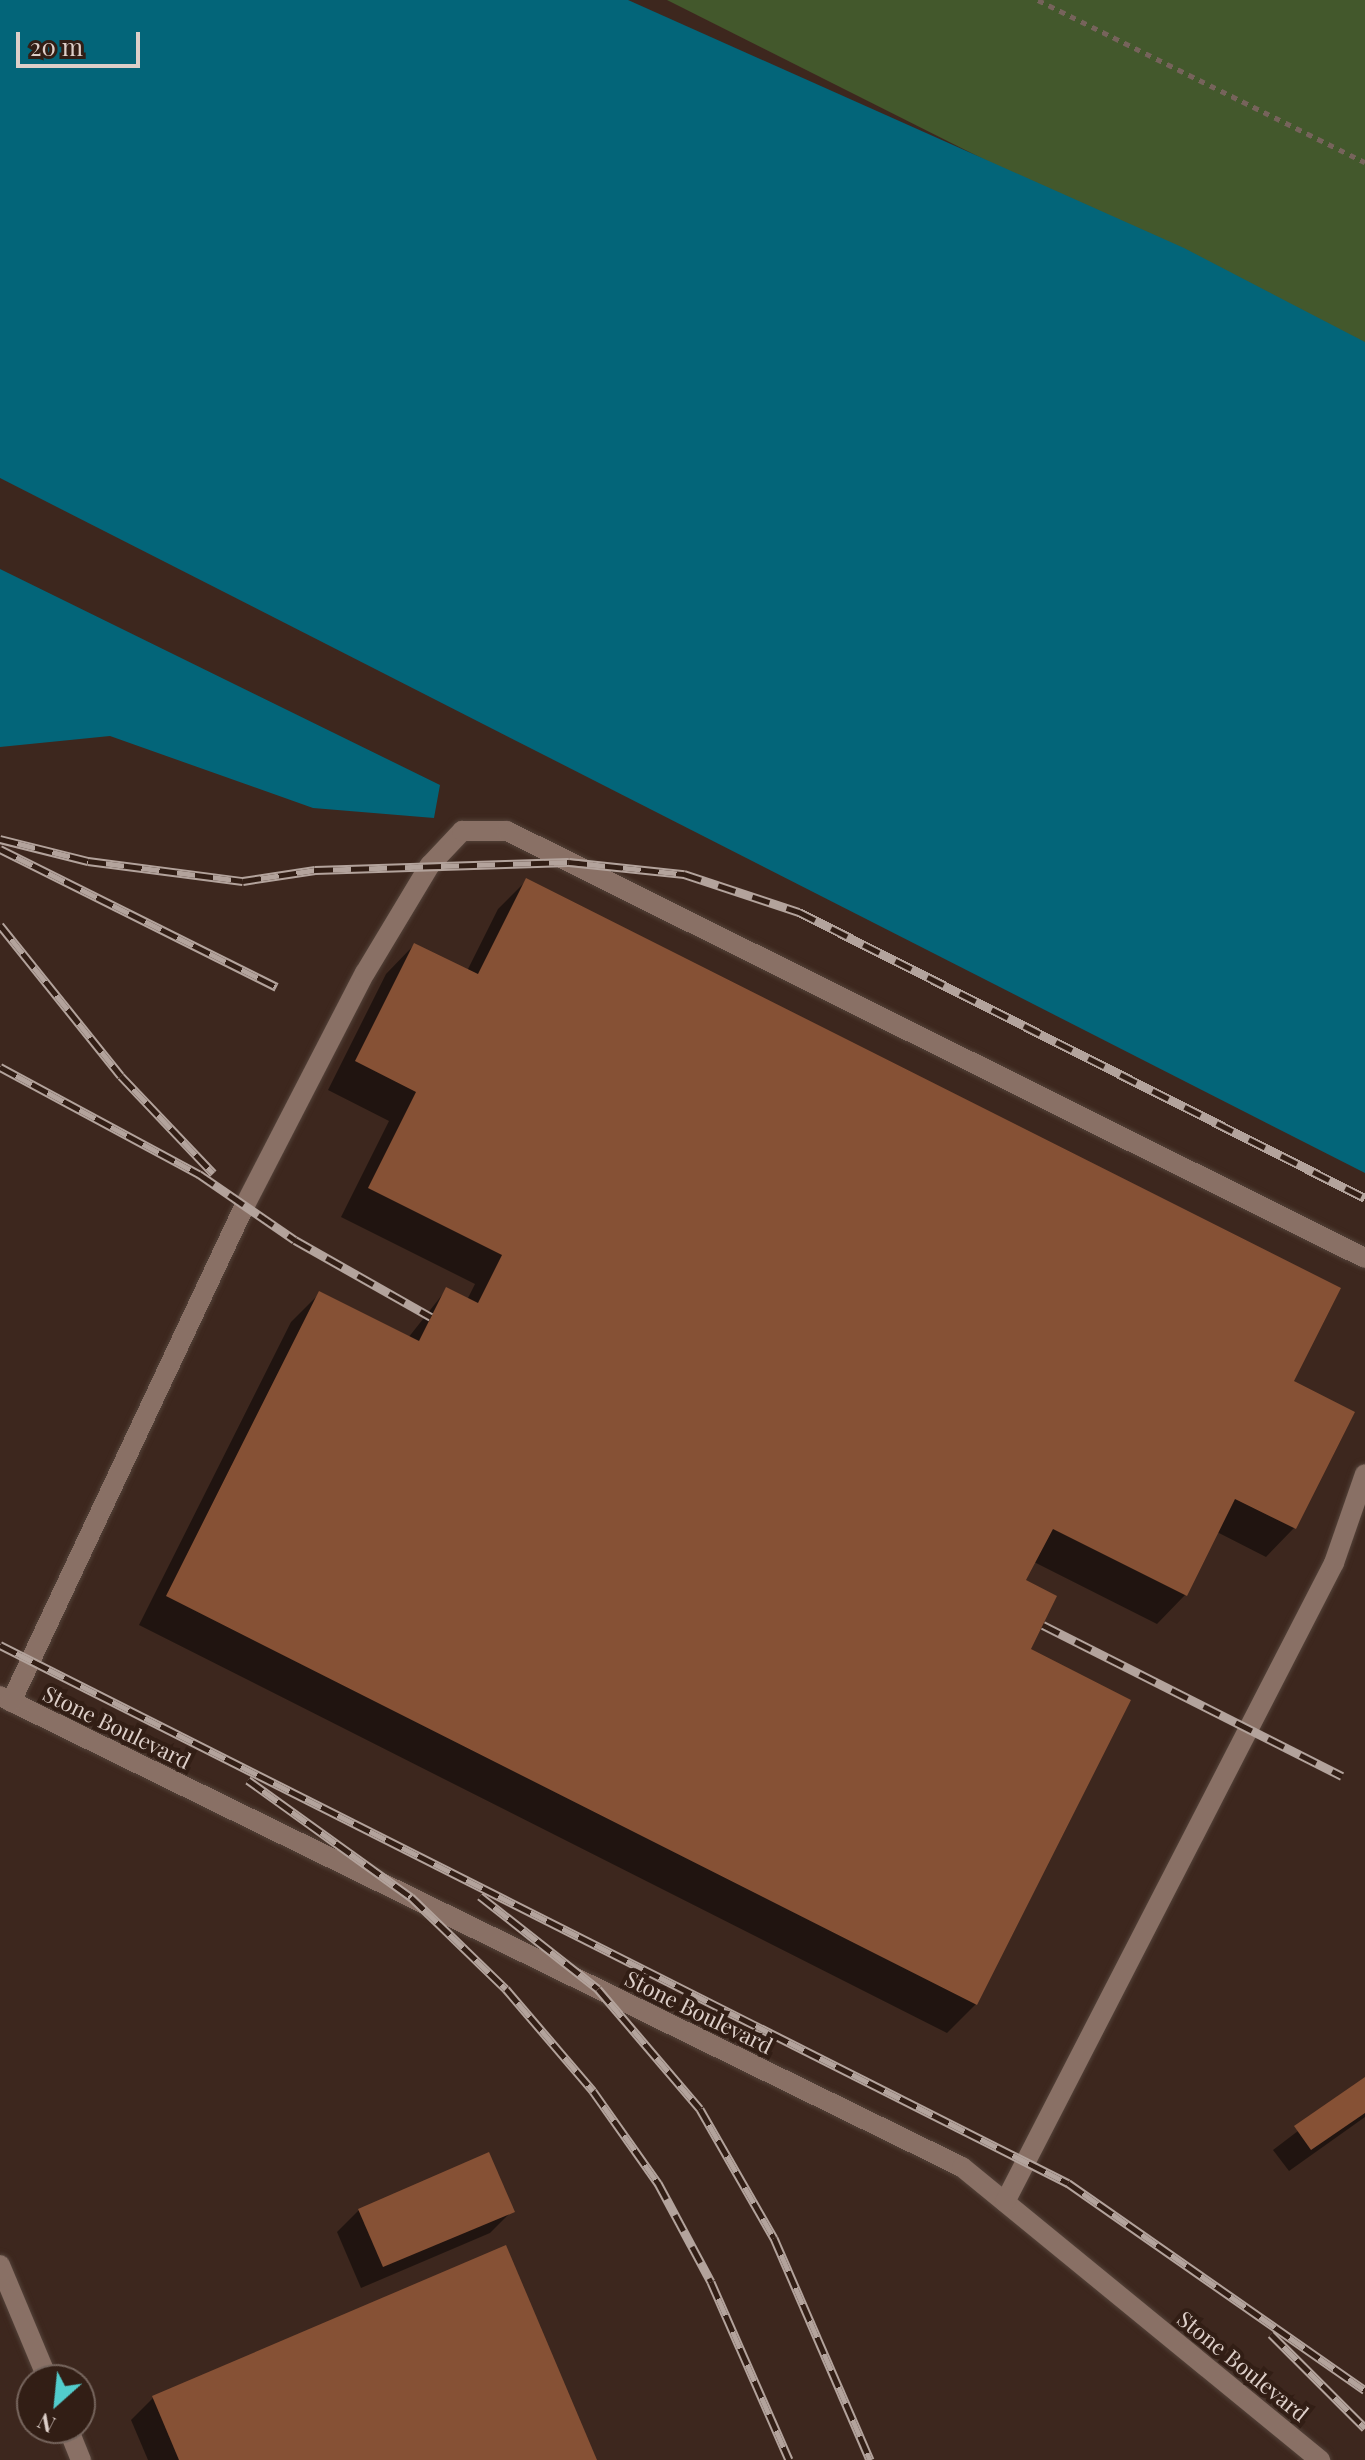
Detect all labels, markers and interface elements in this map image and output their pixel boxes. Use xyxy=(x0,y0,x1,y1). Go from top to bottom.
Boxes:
scale bar xyxy=(20,16,144,66)
text: 20 m xyxy=(30,30,83,62)
street label: Stone Boulevard xyxy=(39,1680,195,1774)
street label: Stone Boulevard xyxy=(621,1965,777,2059)
street label: Stone Boulevard xyxy=(1172,2305,1314,2427)
north arrow xyxy=(16,2364,96,2444)
text: N xyxy=(32,2407,60,2441)

